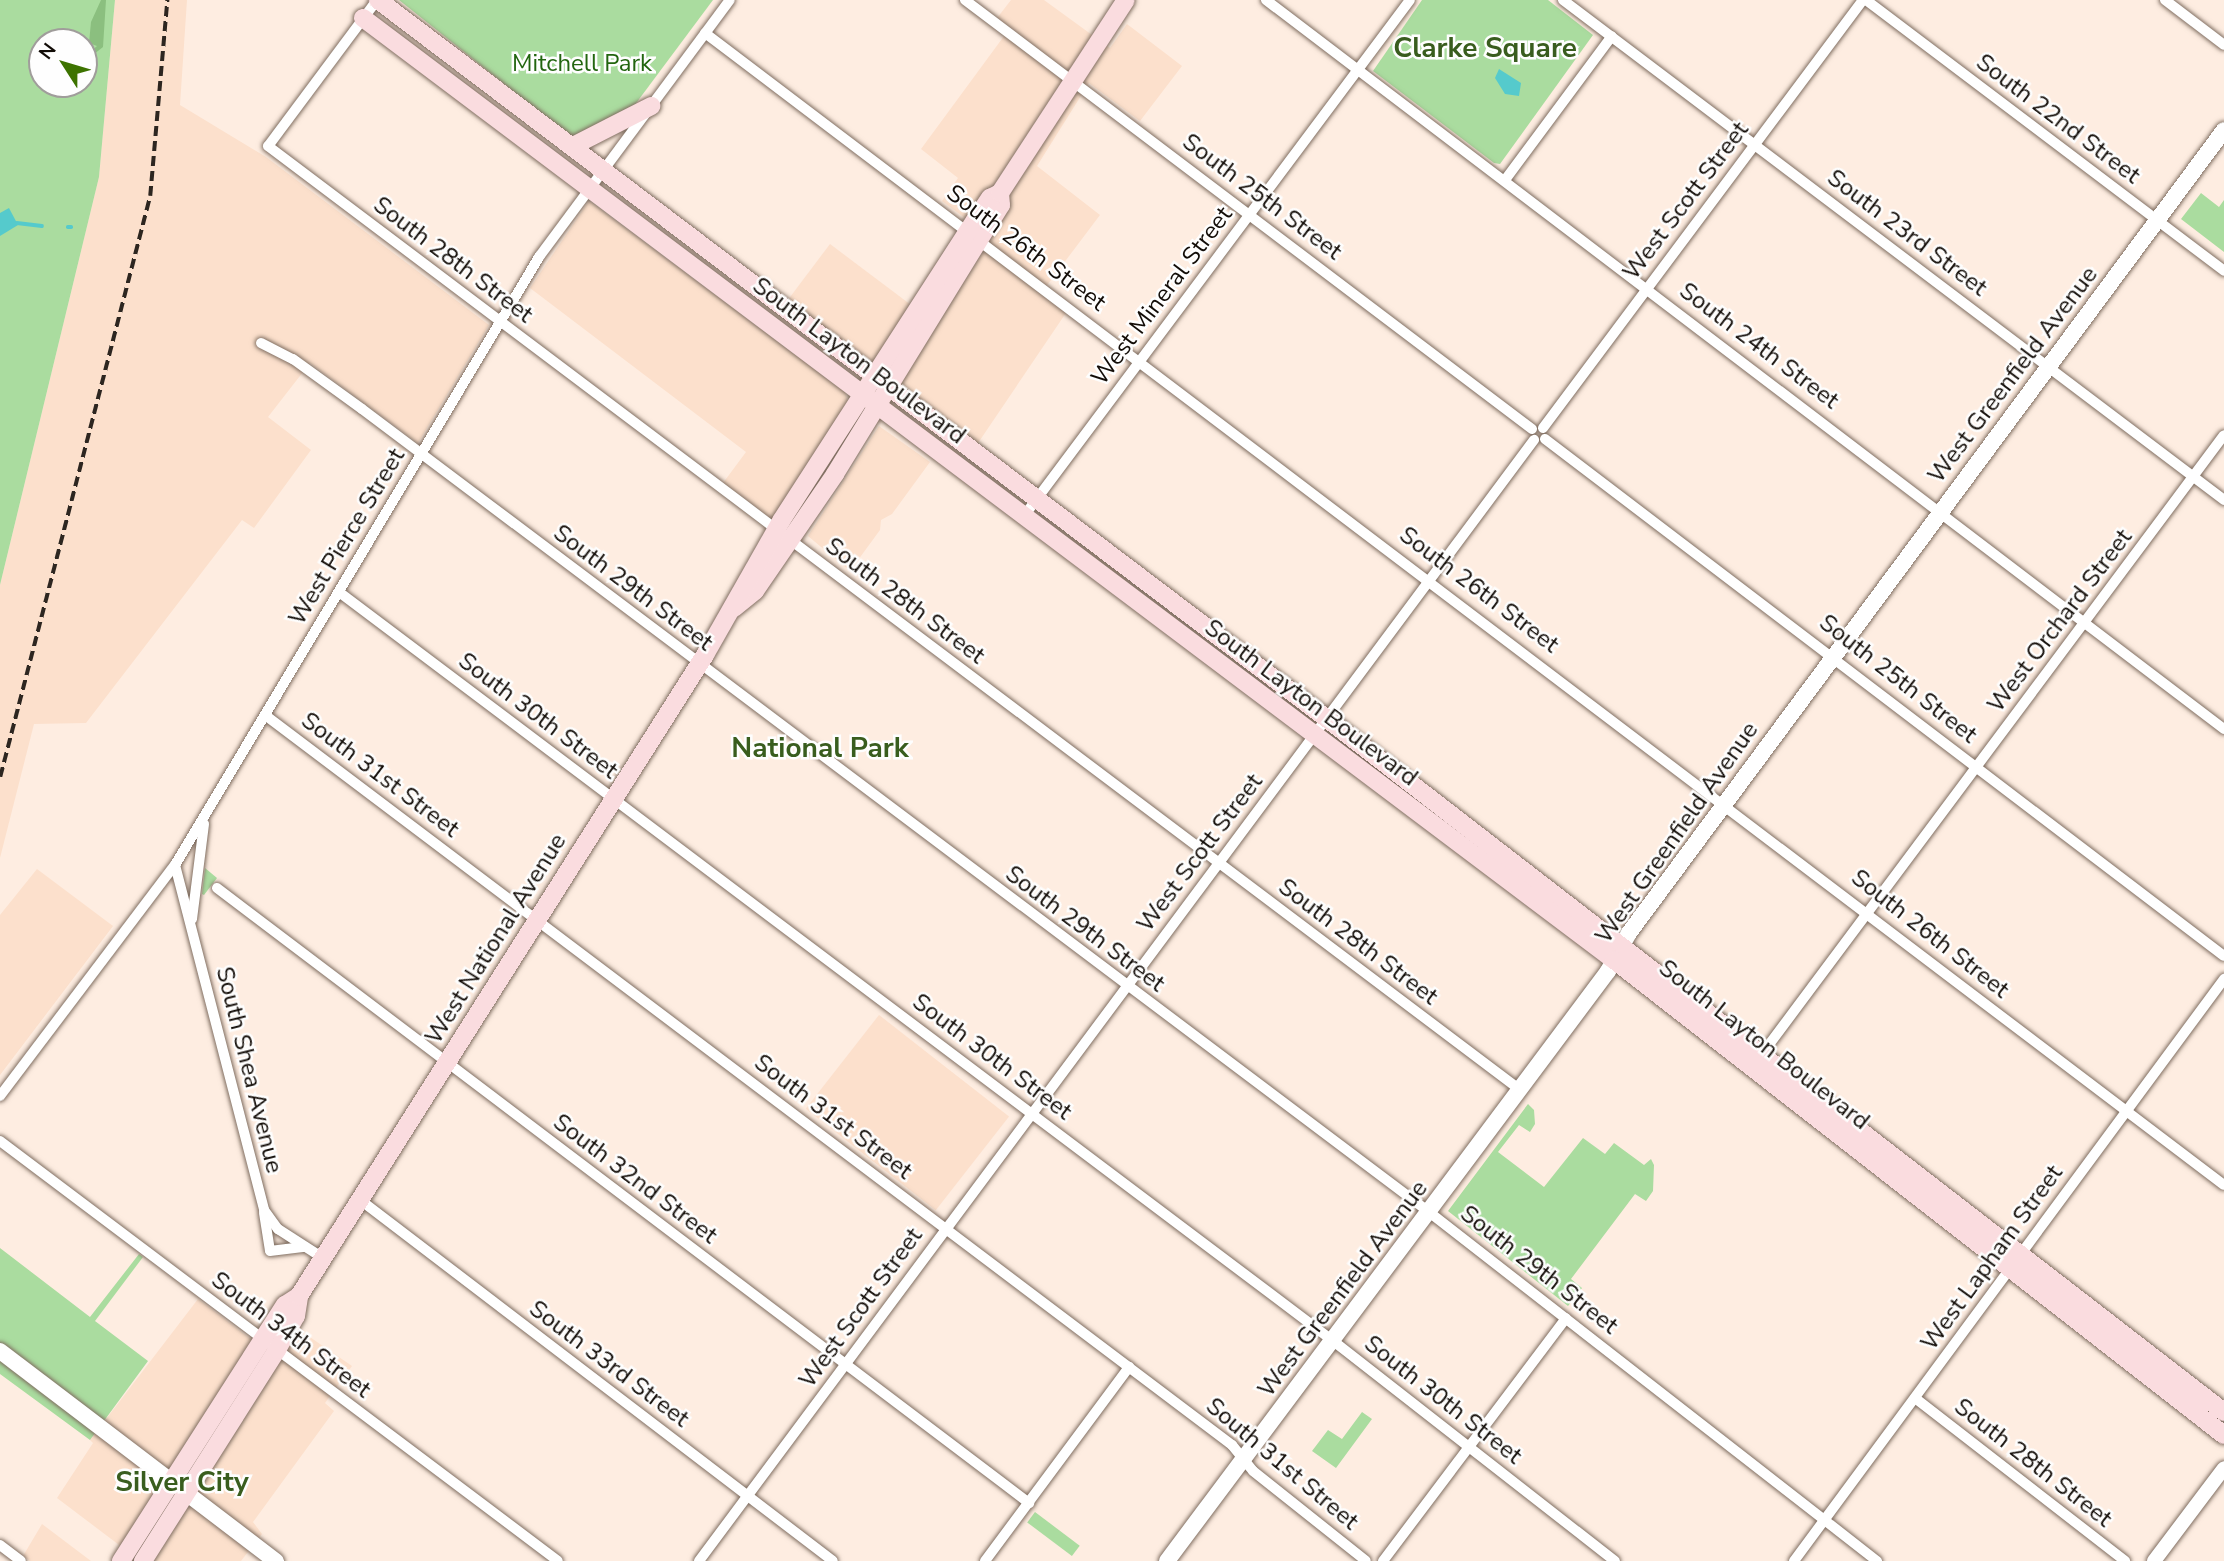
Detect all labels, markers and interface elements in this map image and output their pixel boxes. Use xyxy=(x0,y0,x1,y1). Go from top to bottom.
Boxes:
north arrow xyxy=(28,28,98,98)
district label: Clarke Square xyxy=(1393,31,1577,65)
text: N xyxy=(33,38,62,65)
street label: South 22nd Street xyxy=(1970,48,2146,190)
park label: Mitchell Park xyxy=(512,50,652,78)
street label: West Scott Street xyxy=(1617,116,1755,286)
street label: South 25th Street xyxy=(1177,128,1347,266)
street label: South 23rd Street xyxy=(1821,164,1993,302)
street label: South 26th Street xyxy=(941,179,1111,317)
street label: South 28th Street xyxy=(368,191,538,329)
street label: West Mineral Street xyxy=(1085,201,1239,391)
street label: West Greenfield Avenue xyxy=(1922,261,2104,489)
street label: South Layton Boulevard xyxy=(747,271,971,451)
street label: South 24th Street xyxy=(1674,277,1844,415)
street label: West Pierce Street xyxy=(283,443,411,631)
street label: South 29th Street xyxy=(548,519,718,657)
street label: South 26th Street xyxy=(1394,521,1564,659)
street label: West Orchard Street xyxy=(1982,524,2138,718)
street label: South 28th Street xyxy=(820,532,990,670)
street label: South 25th Street xyxy=(1813,608,1983,750)
street label: South Layton Boulevard xyxy=(1199,613,1423,793)
street label: South 30th Street xyxy=(453,647,623,785)
street label: South 31st Street xyxy=(295,706,465,844)
street label: West Greenfield Avenue xyxy=(1590,717,1764,949)
district label: National Park xyxy=(731,731,909,765)
street label: West Scott Street xyxy=(1131,768,1269,938)
street label: West National Avenue xyxy=(419,828,573,1050)
street label: South 29th Street xyxy=(1000,860,1170,998)
street label: South 26th Street xyxy=(1845,863,2015,1005)
street label: South 28th Street xyxy=(1273,873,1443,1011)
street label: South Layton Boulevard xyxy=(1653,954,1875,1136)
street label: South Shea Avenue xyxy=(209,964,289,1176)
street label: South 30th Street xyxy=(907,988,1077,1126)
street label: South 31st Street xyxy=(748,1048,918,1186)
street label: South 32nd Street xyxy=(547,1108,723,1250)
street label: West Lapham Street xyxy=(1915,1160,2069,1356)
street label: West Greenfield Avenue xyxy=(1252,1175,1434,1403)
street label: South 29th Street xyxy=(1454,1199,1624,1341)
street label: West Scott Street xyxy=(793,1222,929,1394)
street label: South 34th Street xyxy=(206,1266,376,1404)
street label: South 33rd Street xyxy=(523,1295,695,1433)
street label: South 30th Street xyxy=(1358,1329,1528,1471)
street label: South 31st Street xyxy=(1200,1392,1364,1536)
street label: South 28th Street xyxy=(1948,1392,2118,1534)
district label: Silver City xyxy=(115,1465,249,1499)

